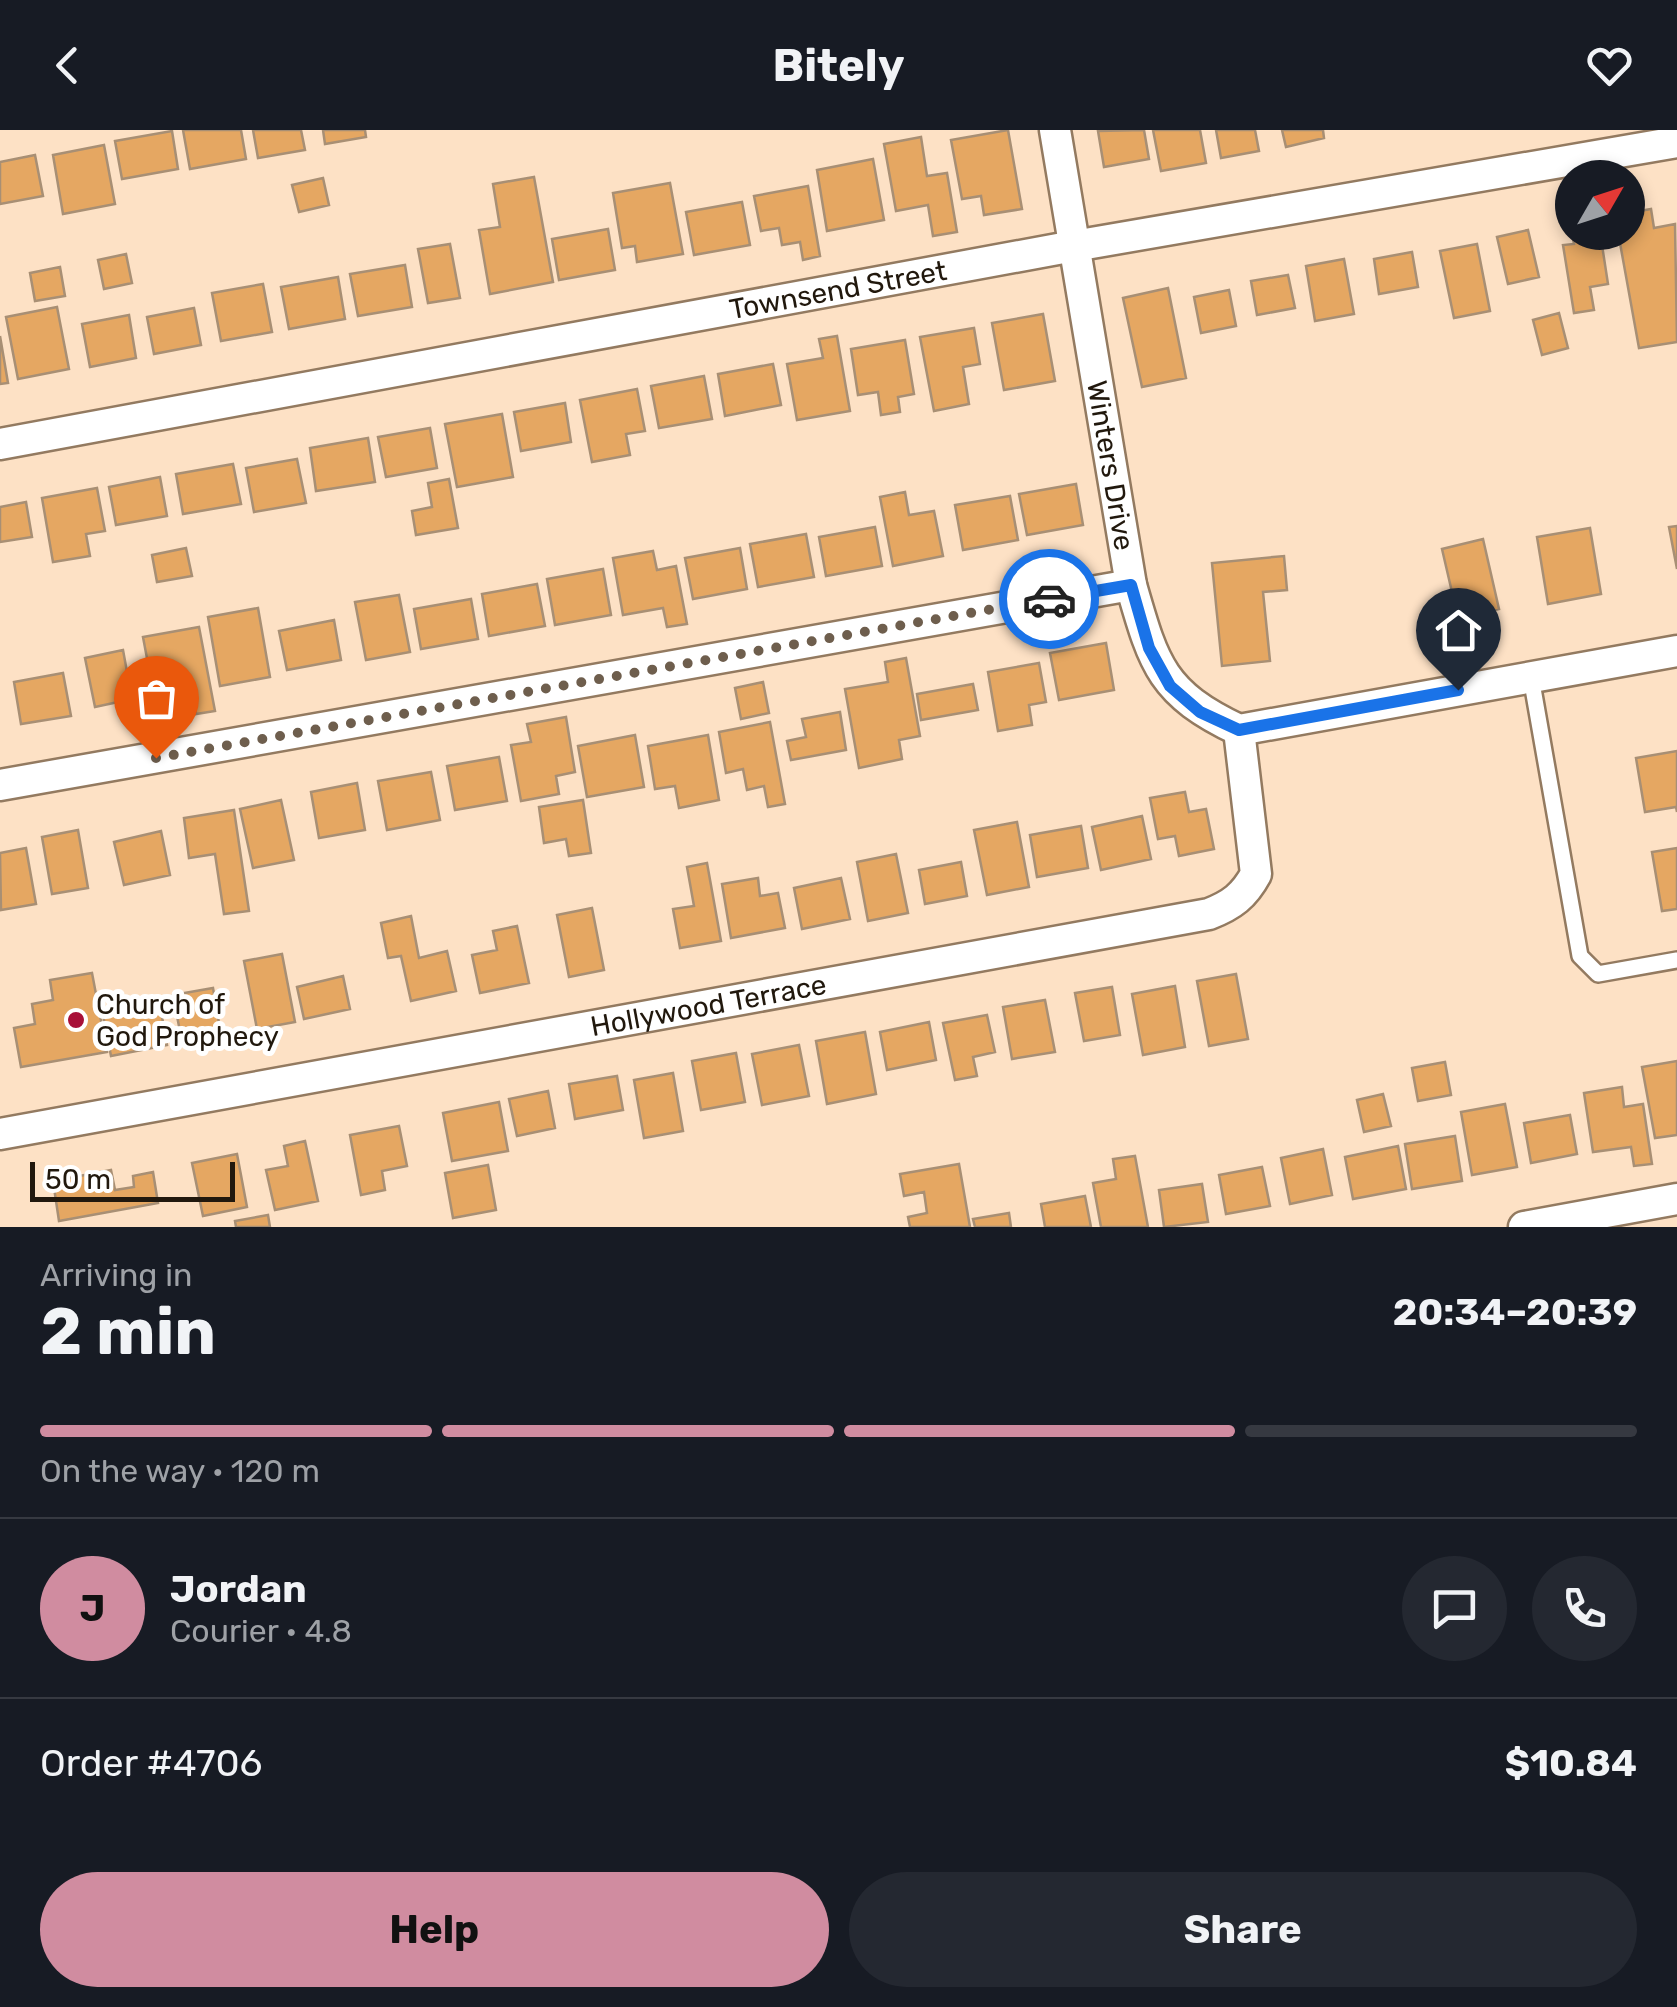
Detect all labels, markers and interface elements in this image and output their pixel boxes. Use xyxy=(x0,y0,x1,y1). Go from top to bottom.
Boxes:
icon: back xyxy=(40,38,95,93)
icon: heart xyxy=(1582,38,1637,93)
text: Bitely xyxy=(772,39,905,92)
north arrow xyxy=(1555,160,1645,250)
map controls xyxy=(1555,160,1645,250)
street label: Townsend Street xyxy=(727,253,949,326)
street label: Winters Drive xyxy=(1081,378,1141,553)
courier xyxy=(999,549,1099,649)
icon: car xyxy=(1022,572,1077,627)
pin xyxy=(1416,588,1501,691)
icon: home xyxy=(1431,603,1486,658)
pin xyxy=(114,656,199,759)
icon: bag xyxy=(129,671,184,726)
street label: Hollywood Terrace xyxy=(588,967,829,1043)
place label: Church of God Prophecy xyxy=(96,988,279,1053)
marker: Church of God Prophecy xyxy=(65,1009,87,1031)
scale bar xyxy=(30,1157,235,1202)
text: 50 m xyxy=(45,1163,111,1196)
text: Arriving in xyxy=(40,1256,192,1294)
text: 20:34–20:39 xyxy=(1393,1289,1637,1335)
text: 2 min xyxy=(40,1293,216,1370)
text: On the way · 120 m xyxy=(40,1452,320,1490)
button: chat xyxy=(1402,1556,1507,1661)
button: phone xyxy=(1532,1556,1637,1661)
text: Jordan xyxy=(170,1566,307,1612)
text: J xyxy=(80,1585,105,1631)
text: Courier · 4.8 xyxy=(170,1612,352,1650)
text: Order #4706 xyxy=(40,1740,263,1786)
text: $10.84 xyxy=(1505,1740,1637,1786)
button: Help xyxy=(40,1872,829,1987)
button: Share xyxy=(849,1872,1637,1987)

